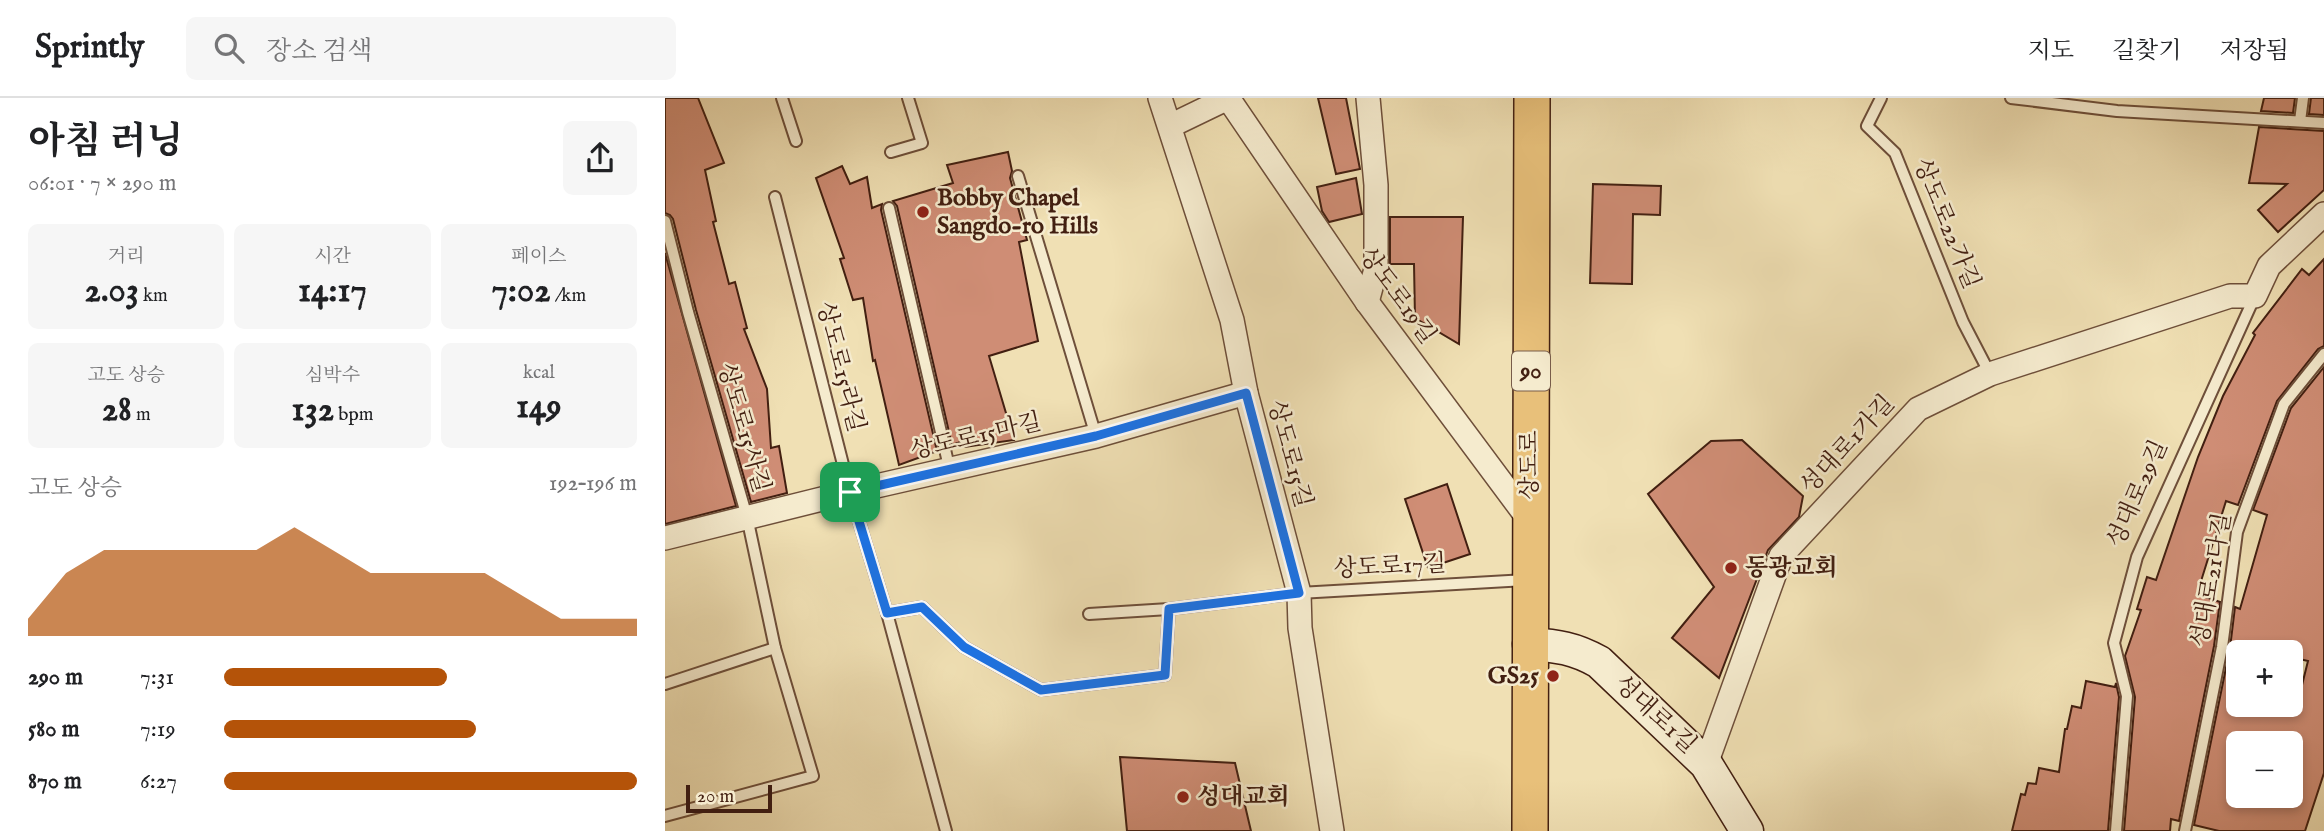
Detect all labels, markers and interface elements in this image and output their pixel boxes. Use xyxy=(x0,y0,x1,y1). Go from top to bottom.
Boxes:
search box xyxy=(186,17,676,80)
text: Sprintly xyxy=(35,27,144,69)
icon: search xyxy=(210,29,248,67)
text: 장소 검색 xyxy=(266,35,372,68)
text: 지도 xyxy=(2028,36,2074,67)
text: 길찾기 xyxy=(2112,36,2181,67)
text: 저장됨 xyxy=(2219,36,2289,67)
text: 아침 러닝 xyxy=(28,119,183,167)
button: share xyxy=(563,121,637,195)
street label: 상도로22가길 xyxy=(1906,154,1986,294)
text: 06:01 · 7 × 290 m xyxy=(28,169,177,198)
place label: Bobby Chapel Sangdo-ro Hills xyxy=(937,183,1098,242)
marker: Bobby Chapel Sangdo-ro Hills xyxy=(915,204,931,220)
street label: 상도로19길 xyxy=(1351,242,1443,350)
text: 거리 xyxy=(108,245,145,269)
text: 시간 xyxy=(314,245,351,269)
text: 페이스 xyxy=(511,245,566,269)
text: 2.03 xyxy=(85,269,139,314)
text: 14:17 xyxy=(298,269,367,314)
text: 7:02 xyxy=(491,269,551,314)
text: km xyxy=(139,284,168,308)
text: /km xyxy=(551,284,586,308)
street label: 상도로15라길 xyxy=(809,298,871,436)
road number: 90 xyxy=(1512,352,1550,390)
street label: 상도로15사길 xyxy=(710,360,776,496)
text: kcal xyxy=(523,361,555,385)
text: 고도 상승 xyxy=(87,364,165,388)
text: 심박수 xyxy=(305,364,360,388)
text: 149 xyxy=(516,385,562,430)
text: 28 xyxy=(102,388,132,433)
text: 132 xyxy=(292,388,334,433)
street label: 성대로1가길 xyxy=(1794,389,1902,501)
street label: 상도로15길 xyxy=(1260,397,1318,511)
text: m xyxy=(132,403,151,427)
text: bpm xyxy=(334,403,373,427)
street label: 상도로15마길 xyxy=(907,407,1045,467)
street label: 상도로 xyxy=(1515,430,1546,500)
street label: 성대로29길 xyxy=(2101,435,2175,553)
pin xyxy=(820,462,880,522)
text: 192–196 m xyxy=(549,469,637,498)
icon: arrive xyxy=(831,473,869,511)
text: 고도 상승 xyxy=(28,474,122,503)
street label: 성대로21다길 xyxy=(2185,510,2239,650)
street label: 상도로17길 xyxy=(1333,549,1447,585)
place label: 동광교회 xyxy=(1745,553,1838,584)
marker: 동광교회 xyxy=(1723,560,1739,576)
map controls xyxy=(2226,640,2303,808)
button: + xyxy=(2226,640,2303,717)
place label: GS25 xyxy=(1488,661,1539,692)
text: 290 m xyxy=(28,663,83,692)
text: 7:31 xyxy=(140,663,174,692)
marker: GS25 xyxy=(1545,668,1561,684)
street label: 성대로1길 xyxy=(1607,669,1703,761)
text: 580 m xyxy=(28,715,79,744)
text: 7:19 xyxy=(140,715,175,744)
button: − xyxy=(2226,731,2303,808)
text: 870 m xyxy=(28,767,82,796)
text: 6:27 xyxy=(140,767,177,796)
scale bar xyxy=(686,782,772,814)
place label: 성대교회 xyxy=(1197,782,1290,813)
text: 20 m xyxy=(697,785,734,809)
marker: 성대교회 xyxy=(1175,789,1191,805)

